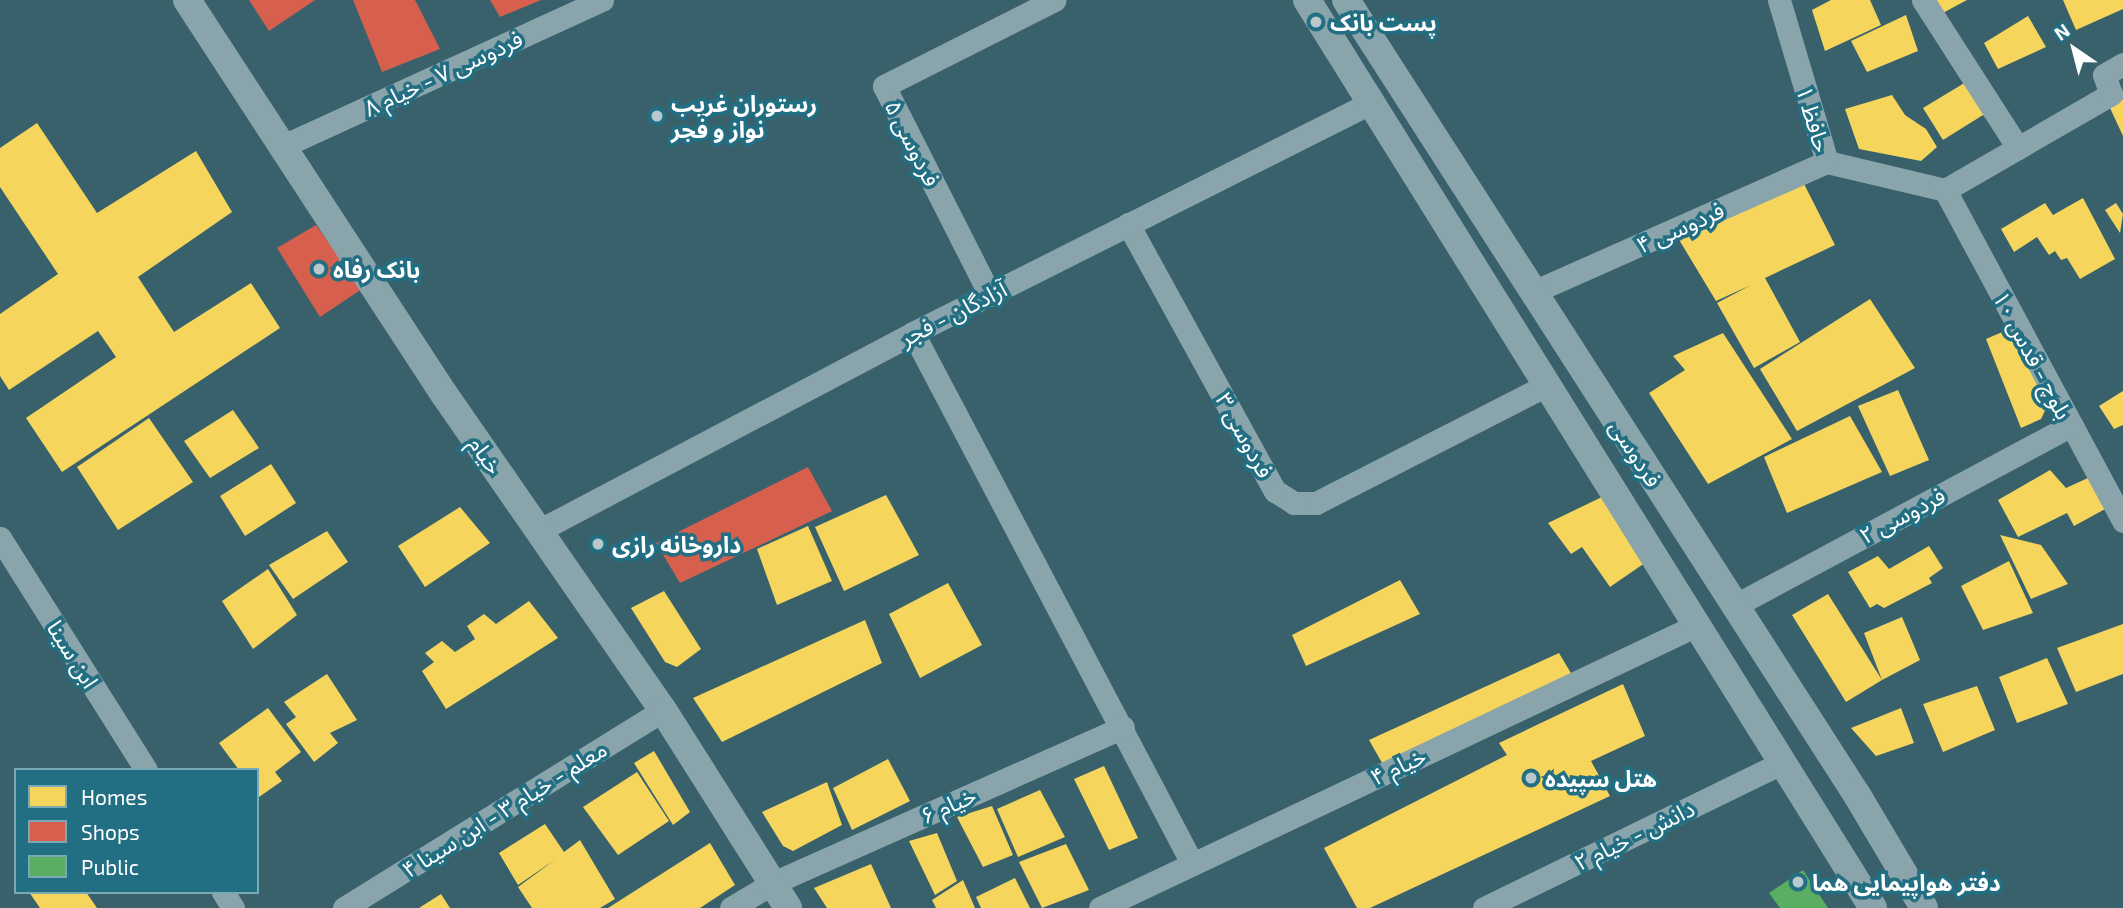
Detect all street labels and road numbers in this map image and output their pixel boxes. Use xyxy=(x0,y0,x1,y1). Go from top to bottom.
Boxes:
street label: فردوسی ۷ - خیام ۸ xyxy=(359,24,527,122)
street label: حافظ ۱ xyxy=(1791,82,1837,156)
street label: فردوسی ۵ xyxy=(880,95,946,191)
street label: فردوسی ۴ xyxy=(1632,195,1728,259)
street label: آزادگان - فجر xyxy=(895,274,1011,352)
street label: بلوچ - قدس ۱۰ xyxy=(1988,286,2078,424)
street label: فردوسی ۳ xyxy=(1210,388,1280,482)
street label: فردوسی xyxy=(1604,414,1668,492)
street label: خیام xyxy=(463,431,509,479)
street label: فردوسی ۲ xyxy=(1854,481,1950,549)
street label: ابن سینا xyxy=(41,615,105,693)
street label: معلم - خیام ۳ - ابن سینا ۴ xyxy=(396,735,612,883)
street label: خیام ۴ xyxy=(1366,741,1430,791)
street label: خیام ۶ xyxy=(916,781,980,829)
street label: دانش - خیام ۲ xyxy=(1569,794,1699,876)

